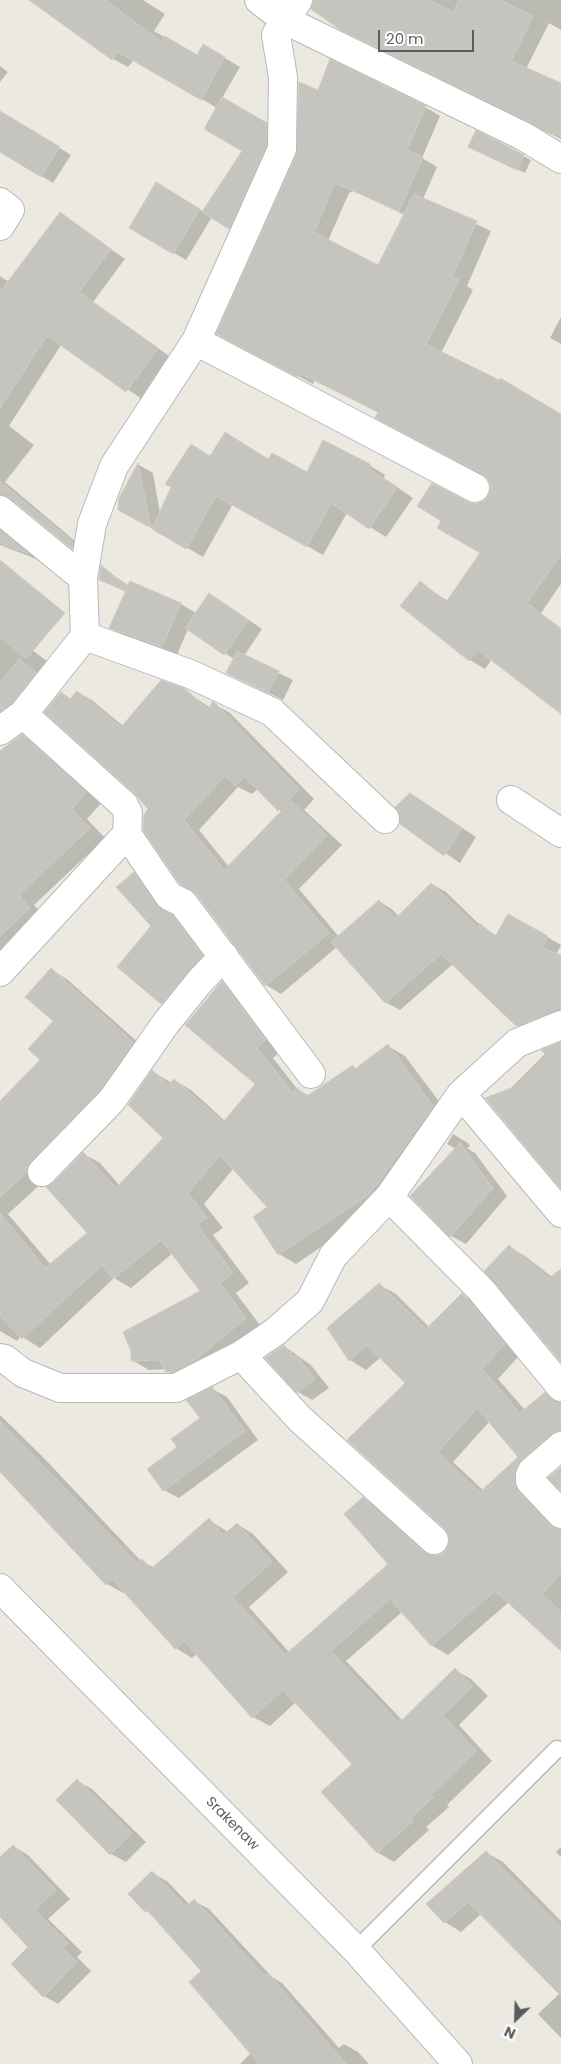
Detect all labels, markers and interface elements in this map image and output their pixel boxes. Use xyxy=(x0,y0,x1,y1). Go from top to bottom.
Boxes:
scale bar xyxy=(381,20,477,52)
text: 20 m xyxy=(386,28,424,49)
street label: Srakenaw xyxy=(202,1794,262,1854)
north arrow xyxy=(491,1994,541,2044)
text: N xyxy=(501,2021,519,2044)

